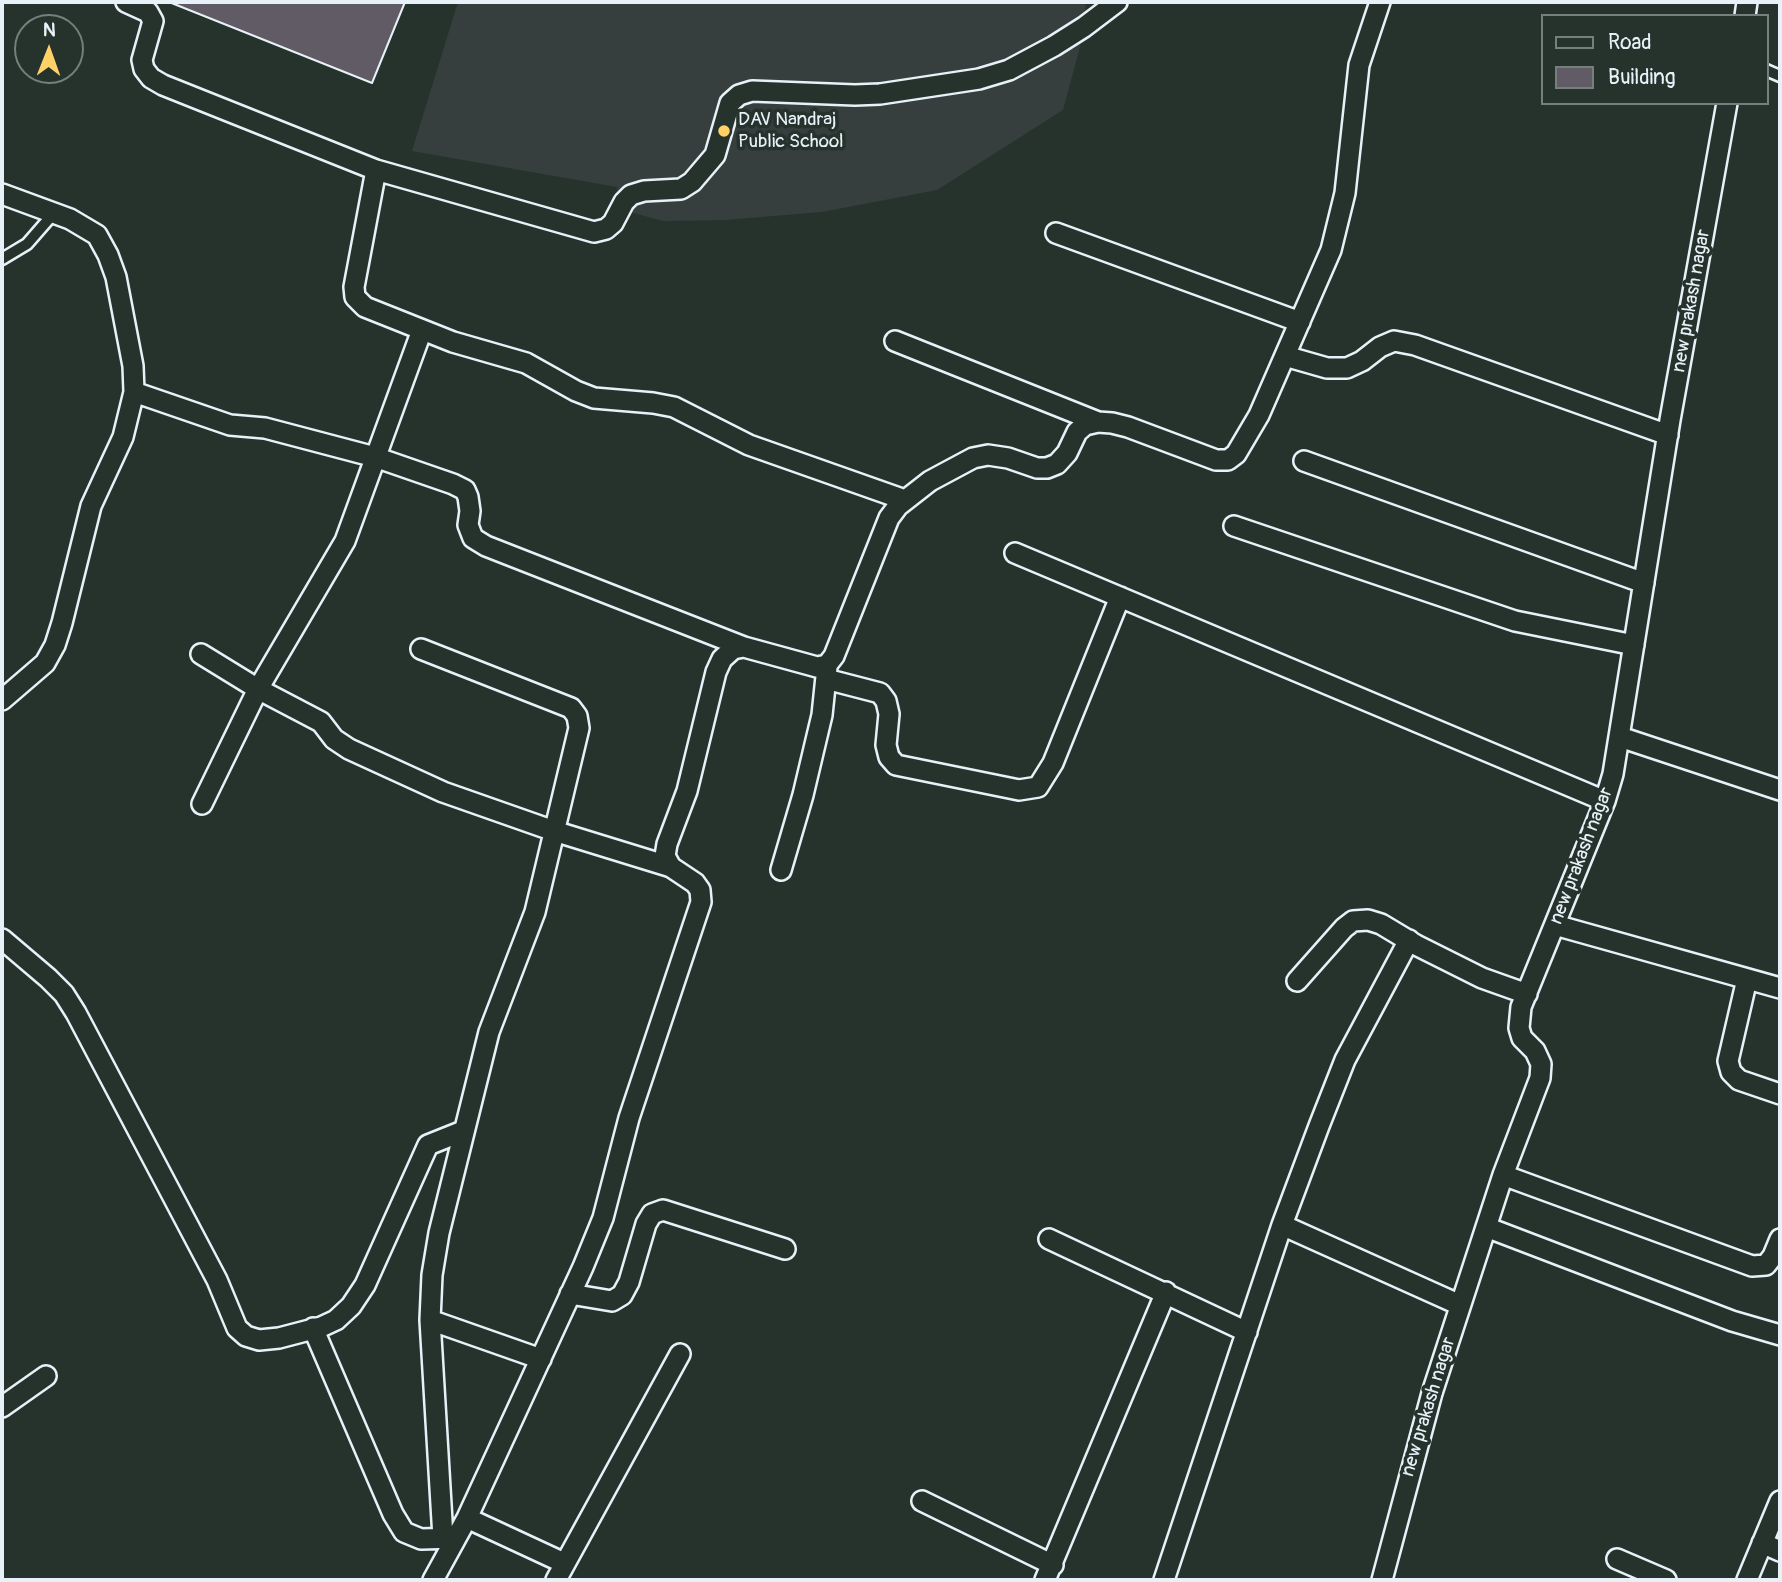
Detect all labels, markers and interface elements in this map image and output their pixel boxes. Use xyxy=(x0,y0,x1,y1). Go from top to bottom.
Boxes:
north arrow xyxy=(14,14,84,84)
legend xyxy=(1540,14,1768,105)
text: N xyxy=(43,18,56,42)
text: Road xyxy=(1608,29,1652,56)
text: Building xyxy=(1608,64,1675,91)
place label: DAV Nandraj Public School xyxy=(738,109,844,153)
marker: DAV Nandraj Public School xyxy=(716,123,732,139)
street label: new prakash nagar xyxy=(1668,228,1716,374)
street label: new prakash nagar xyxy=(1545,784,1619,928)
street label: new prakash nagar xyxy=(1397,1334,1461,1480)

